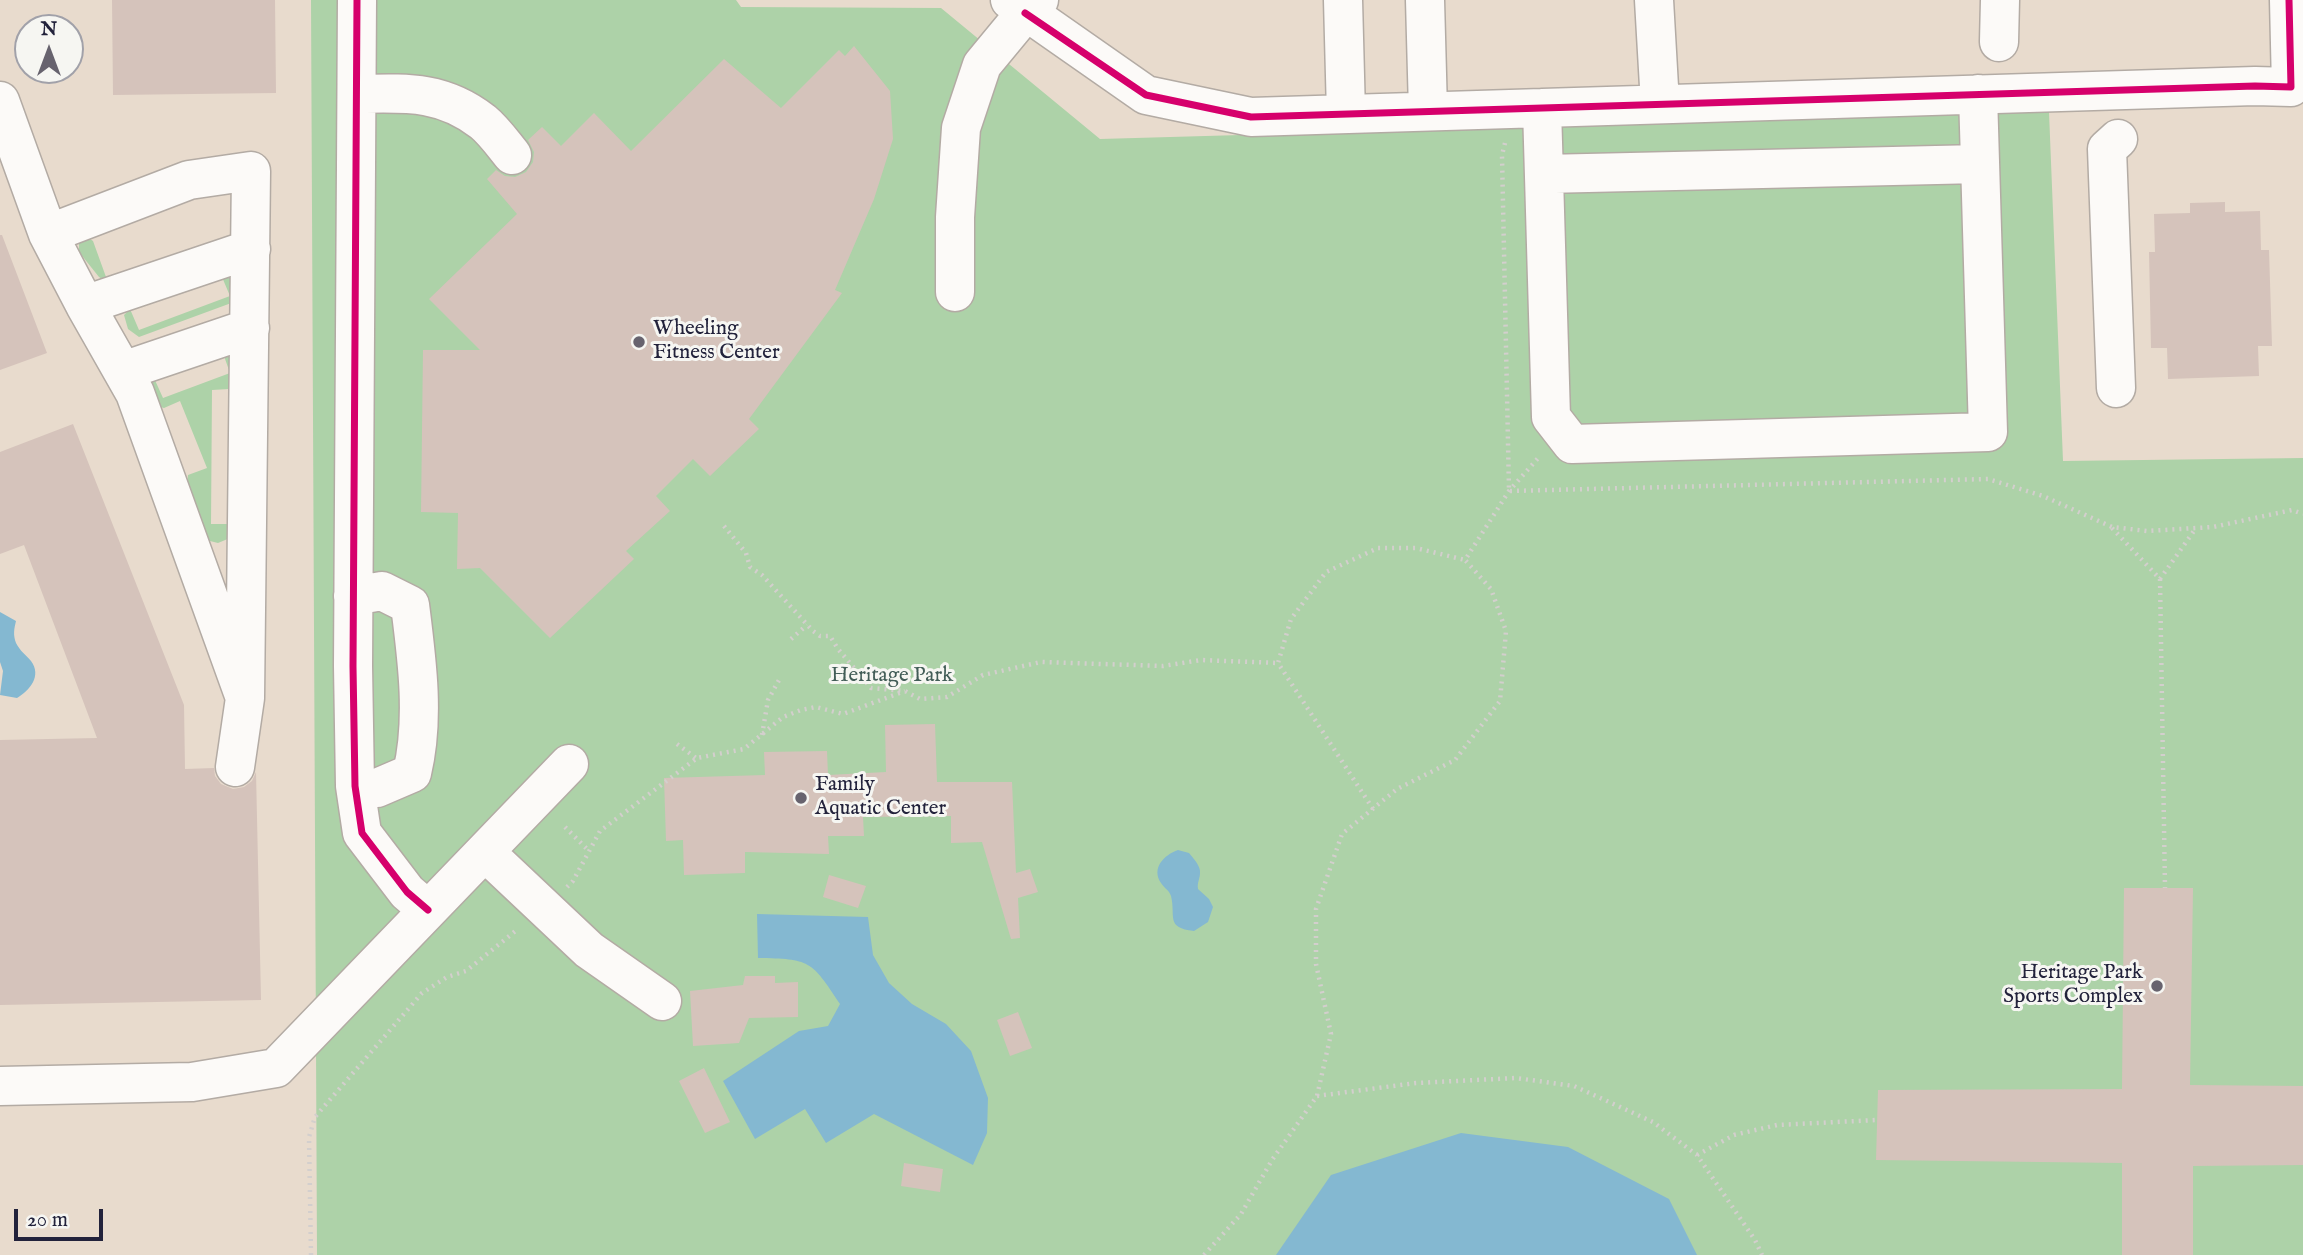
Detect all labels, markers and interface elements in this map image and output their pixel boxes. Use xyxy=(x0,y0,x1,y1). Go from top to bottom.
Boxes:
north arrow xyxy=(14,14,84,84)
text: N xyxy=(41,18,57,42)
place label: Wheeling Fitness Center xyxy=(653,317,780,367)
marker: Wheeling Fitness Center xyxy=(631,334,647,350)
park label: Heritage Park xyxy=(831,664,953,690)
place label: Family Aquatic Center xyxy=(815,773,946,823)
marker: Family Aquatic Center xyxy=(793,790,809,806)
place label: Heritage Park Sports Complex xyxy=(2003,961,2143,1011)
marker: Heritage Park Sports Complex xyxy=(2149,978,2165,994)
scale bar xyxy=(18,1196,107,1240)
text: 20 m xyxy=(27,1207,68,1234)

